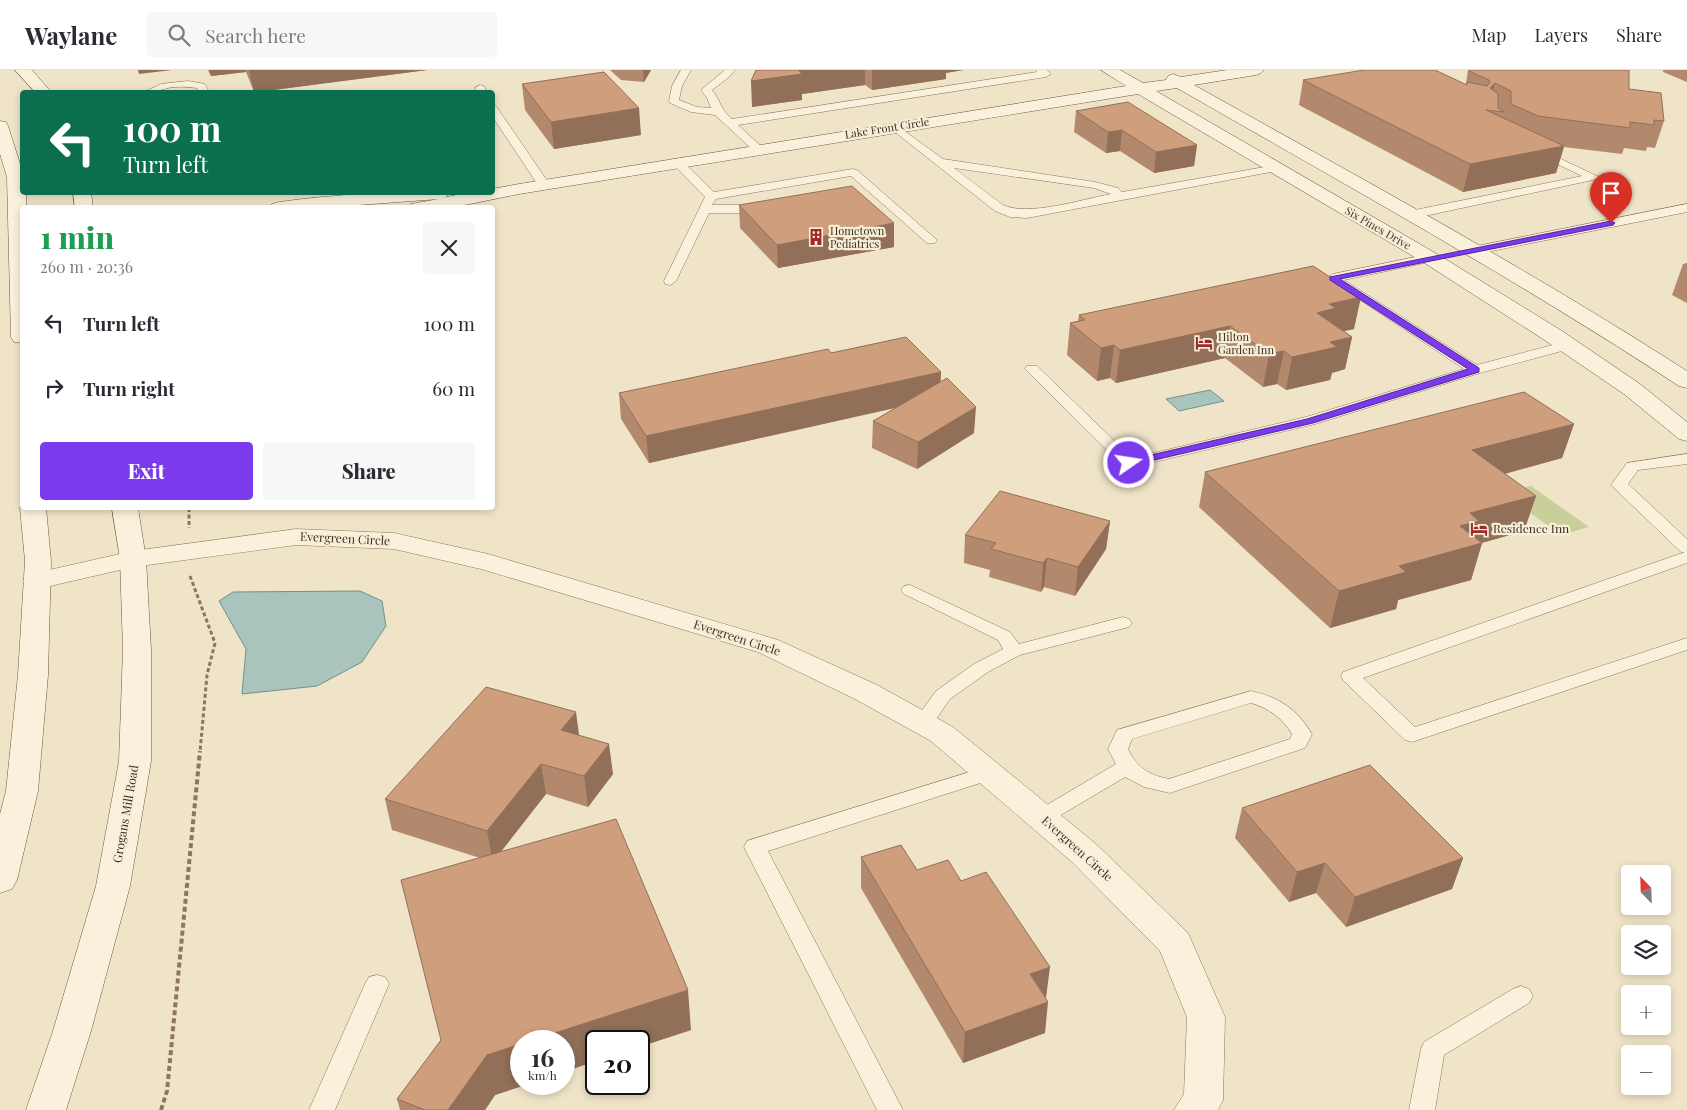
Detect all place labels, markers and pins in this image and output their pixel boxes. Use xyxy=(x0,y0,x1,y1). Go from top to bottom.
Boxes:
pin xyxy=(1590,172,1632,223)
place label: Hometown Pediatrics xyxy=(830,223,885,251)
building icon: Hometown Pediatrics xyxy=(806,227,826,247)
place label: Hilton Garden Inn xyxy=(1218,329,1274,357)
hotel icon: Hilton Garden Inn xyxy=(1194,333,1214,353)
hotel icon: Residence Inn xyxy=(1469,519,1489,539)
place label: Residence Inn xyxy=(1493,520,1569,536)

